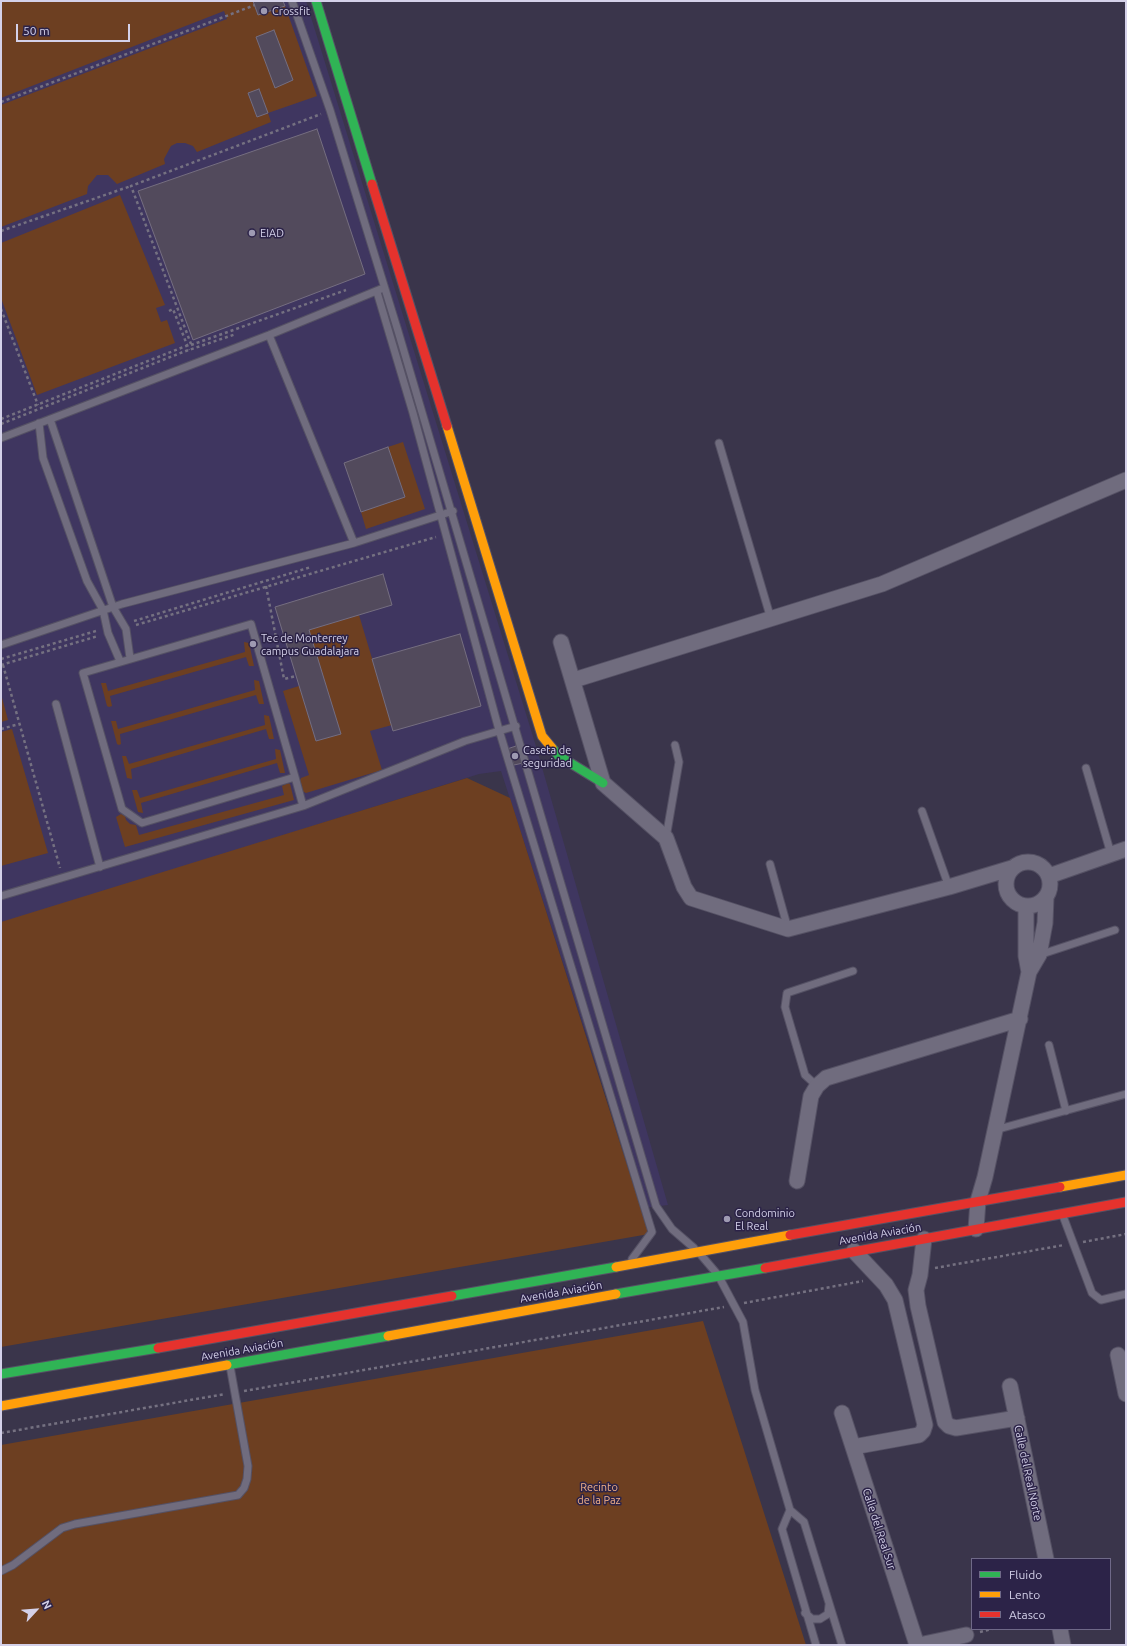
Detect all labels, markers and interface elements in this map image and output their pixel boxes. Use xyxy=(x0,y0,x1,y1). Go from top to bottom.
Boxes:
place label: Crossfit xyxy=(272,4,310,18)
marker: Crossfit xyxy=(259,6,269,16)
scale bar xyxy=(18,16,132,42)
text: 50 m xyxy=(23,24,50,37)
place label: EIAD xyxy=(260,226,284,240)
marker: EIAD xyxy=(247,228,257,238)
place label: Tec de Monterrey campus Guadalajara xyxy=(261,631,359,657)
marker: Tec de Monterrey campus Guadalajara xyxy=(248,639,258,649)
place label: Caseta de seguridad xyxy=(523,743,572,769)
marker: Caseta de seguridad xyxy=(510,751,520,761)
place label: Condominio El Real xyxy=(735,1206,795,1232)
marker: Condominio El Real xyxy=(722,1214,732,1224)
street label: Avenida Aviación xyxy=(838,1220,922,1248)
street label: Avenida Aviación xyxy=(519,1278,603,1306)
street label: Avenida Aviación xyxy=(200,1336,284,1364)
street label: Calle del Real Norte xyxy=(1011,1424,1045,1522)
park label: Recinto de la Paz xyxy=(577,1480,621,1506)
street label: Calle del Real Sur xyxy=(860,1487,898,1571)
legend xyxy=(971,1558,1111,1630)
text: Fluido xyxy=(1009,1568,1042,1581)
text: Lento xyxy=(1009,1588,1040,1601)
north arrow xyxy=(16,1590,56,1630)
text: N xyxy=(40,1598,54,1611)
text: Atasco xyxy=(1009,1608,1045,1621)

